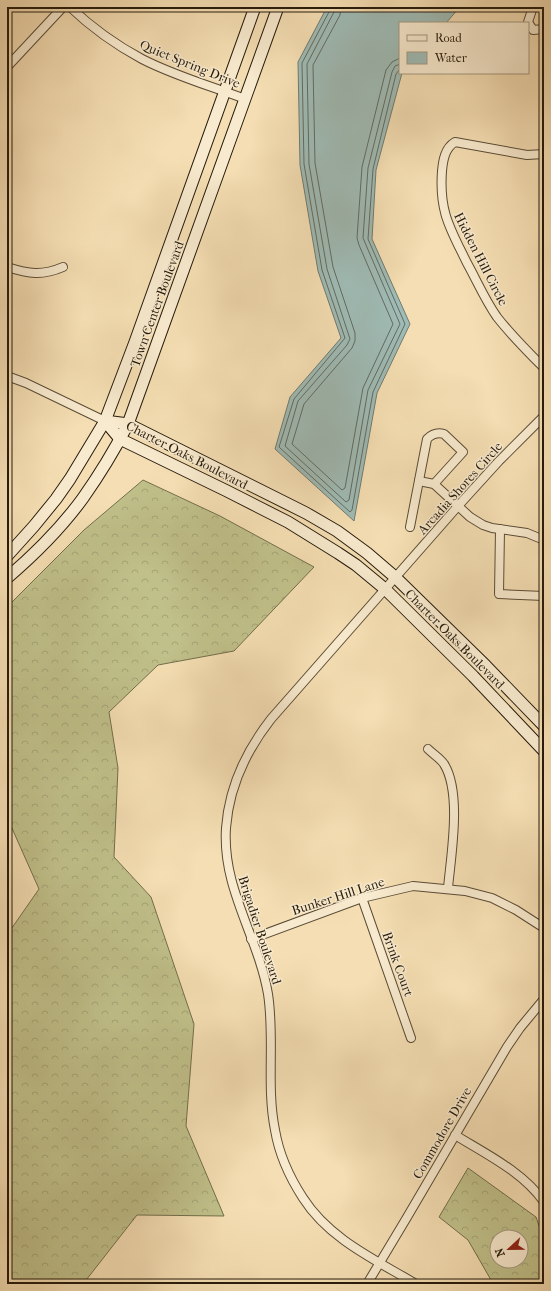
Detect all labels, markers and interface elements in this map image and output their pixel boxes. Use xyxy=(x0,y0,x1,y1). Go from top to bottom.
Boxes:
legend xyxy=(399,22,529,74)
text: Road xyxy=(435,31,462,45)
street label: Quiet Spring Drive xyxy=(138,37,243,91)
text: Water xyxy=(434,51,468,65)
street label: Hidden Hill Circle xyxy=(451,210,511,309)
street label: Town Center Boulevard xyxy=(127,238,187,369)
street label: Charter Oaks Boulevard xyxy=(124,418,251,493)
street label: Arcadia Shores Circle xyxy=(414,438,506,538)
street label: Charter Oaks Boulevard xyxy=(402,586,509,693)
street label: Brigadier Boulevard xyxy=(235,874,285,987)
street label: Bunker Hill Lane xyxy=(290,874,387,918)
street label: Brink Court xyxy=(379,930,417,999)
street label: Commodore Drive xyxy=(410,1084,475,1182)
north arrow xyxy=(489,1229,529,1269)
text: N xyxy=(492,1246,508,1259)

